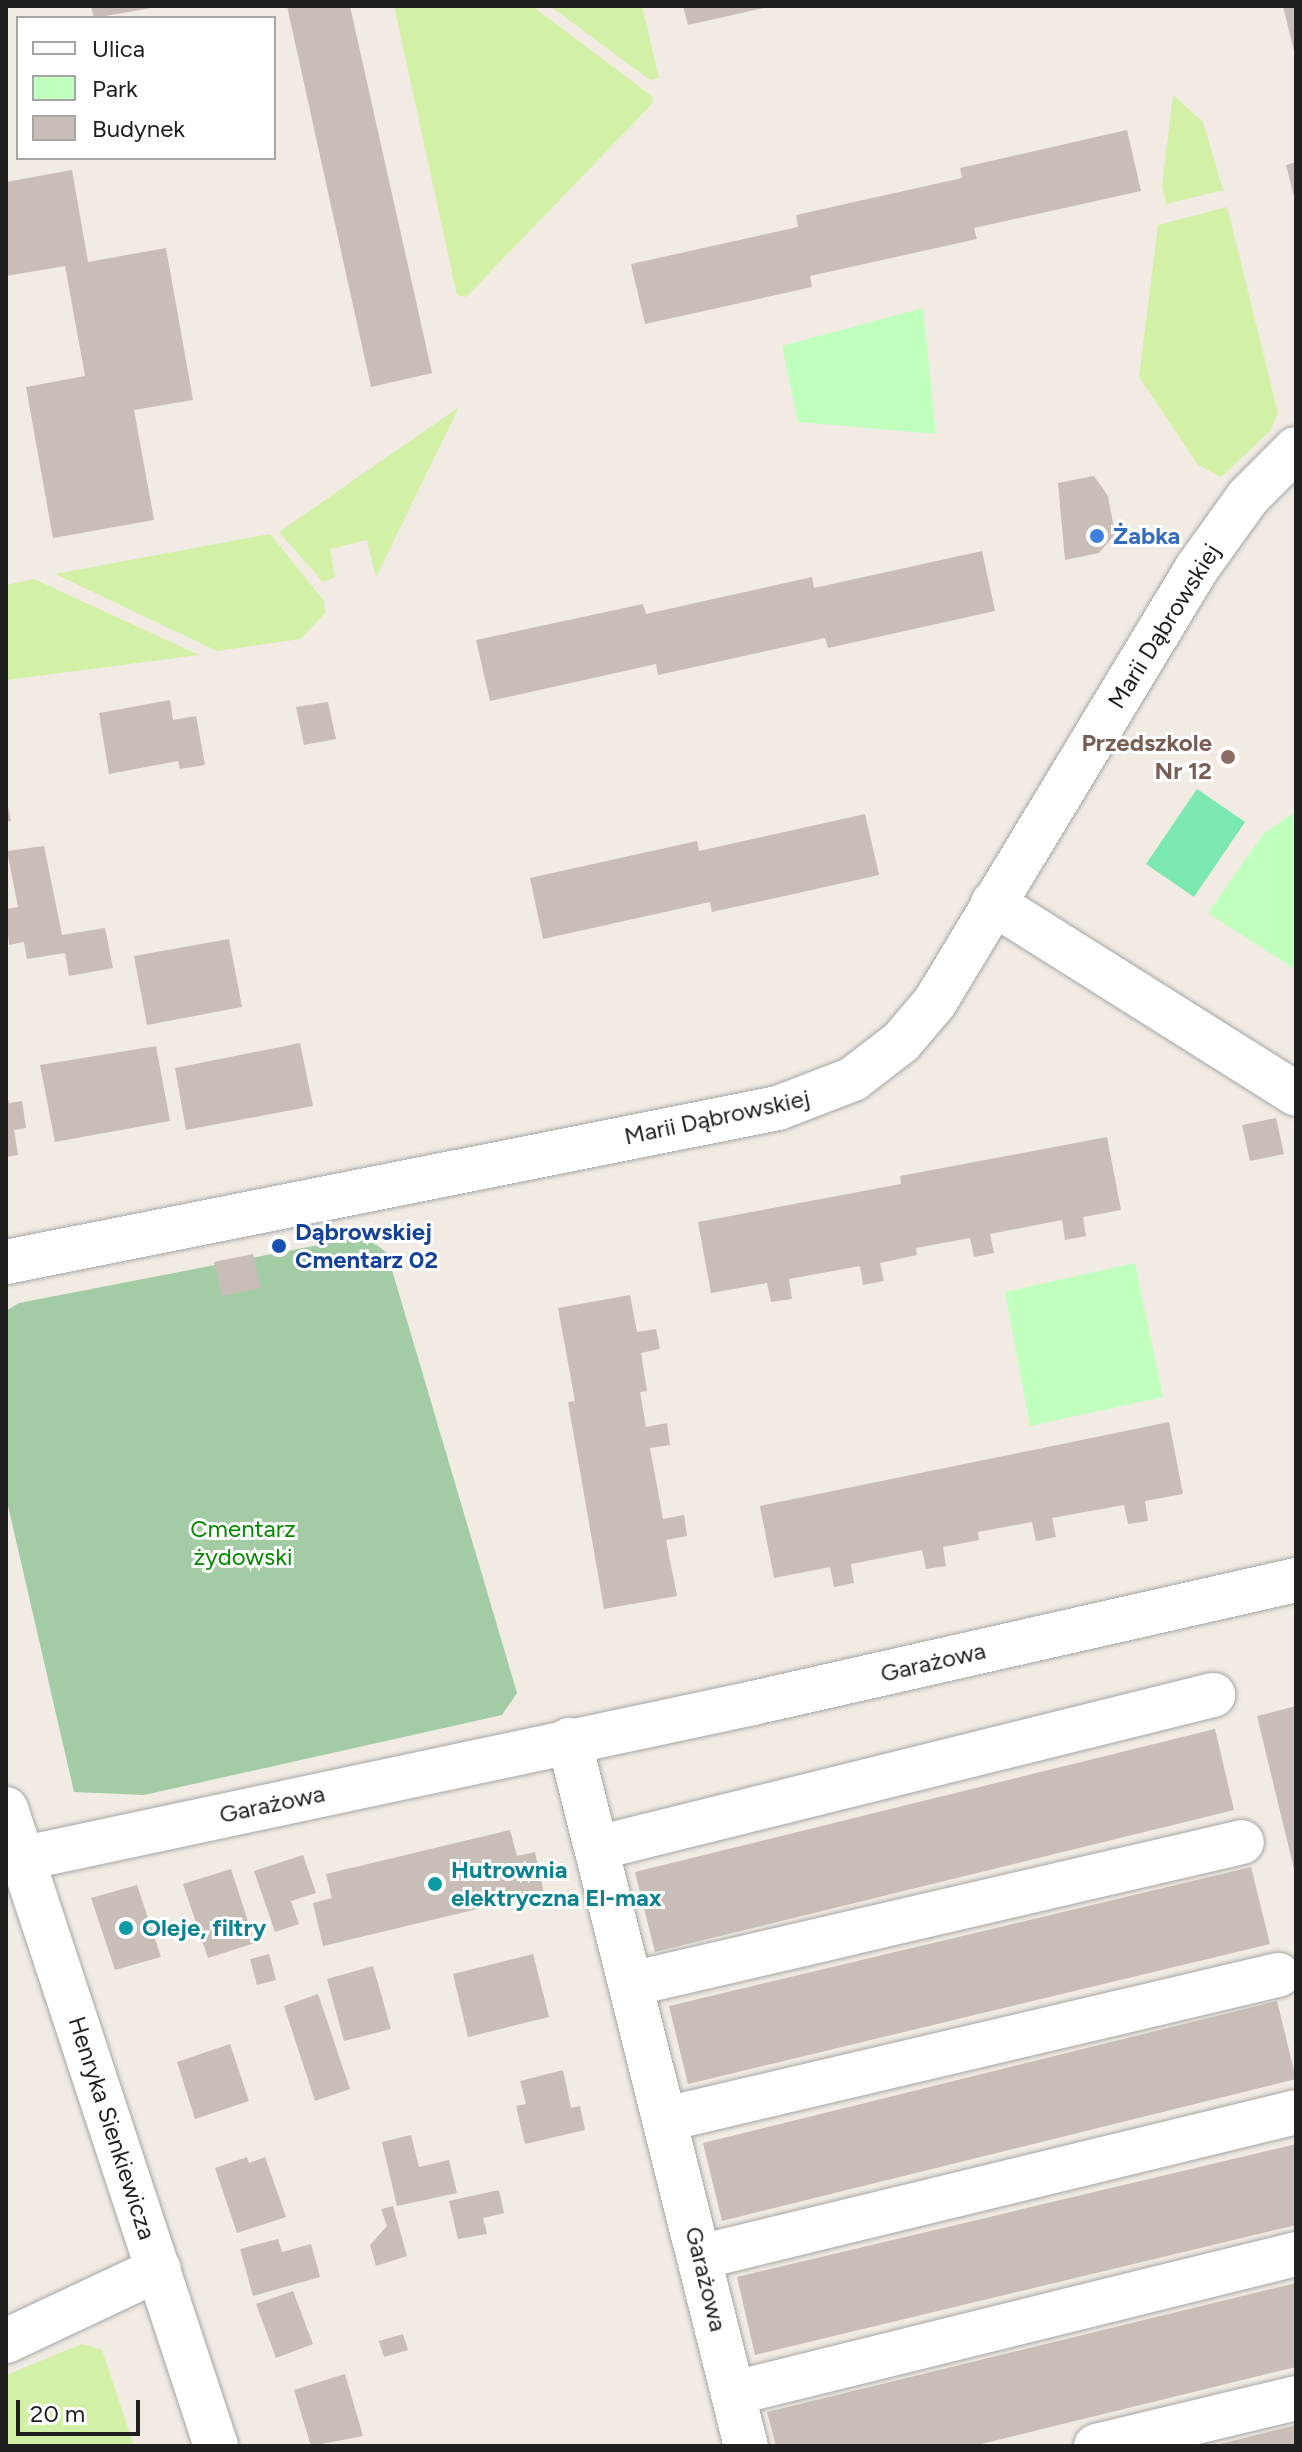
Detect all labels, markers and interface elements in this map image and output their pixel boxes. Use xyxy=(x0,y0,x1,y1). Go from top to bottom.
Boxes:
legend xyxy=(16,16,276,160)
text: Ulica xyxy=(92,34,145,63)
text: Park xyxy=(92,74,138,103)
text: Budynek xyxy=(92,114,185,143)
place label: Żabka xyxy=(1113,522,1180,550)
marker: Żabka xyxy=(1088,527,1106,545)
street label: Marii Dąbrowskiej xyxy=(1102,538,1226,714)
place label: Przedszkole Nr 12 xyxy=(1081,729,1212,785)
marker: Przedszkole Nr 12 xyxy=(1219,748,1237,766)
street label: Marii Dąbrowskiej xyxy=(622,1083,812,1151)
place label: Dąbrowskiej Cmentarz 02 xyxy=(295,1218,438,1274)
marker: Dąbrowskiej Cmentarz 02 xyxy=(270,1237,288,1255)
park label: Cmentarz żydowski xyxy=(190,1515,296,1571)
street label: Garażowa xyxy=(878,1636,988,1688)
street label: Garażowa xyxy=(217,1779,327,1829)
place label: Hutrownia elektryczna El-max xyxy=(451,1856,662,1912)
marker: Hutrownia elektryczna El-max xyxy=(426,1875,444,1893)
place label: Oleje, filtry xyxy=(142,1914,266,1942)
marker: Oleje, filtry xyxy=(117,1919,135,1937)
street label: Henryka Sienkiewicza xyxy=(62,2013,162,2243)
street label: Garażowa xyxy=(679,2224,733,2334)
scale bar xyxy=(20,2384,144,2434)
text: 20 m xyxy=(30,2399,85,2428)

